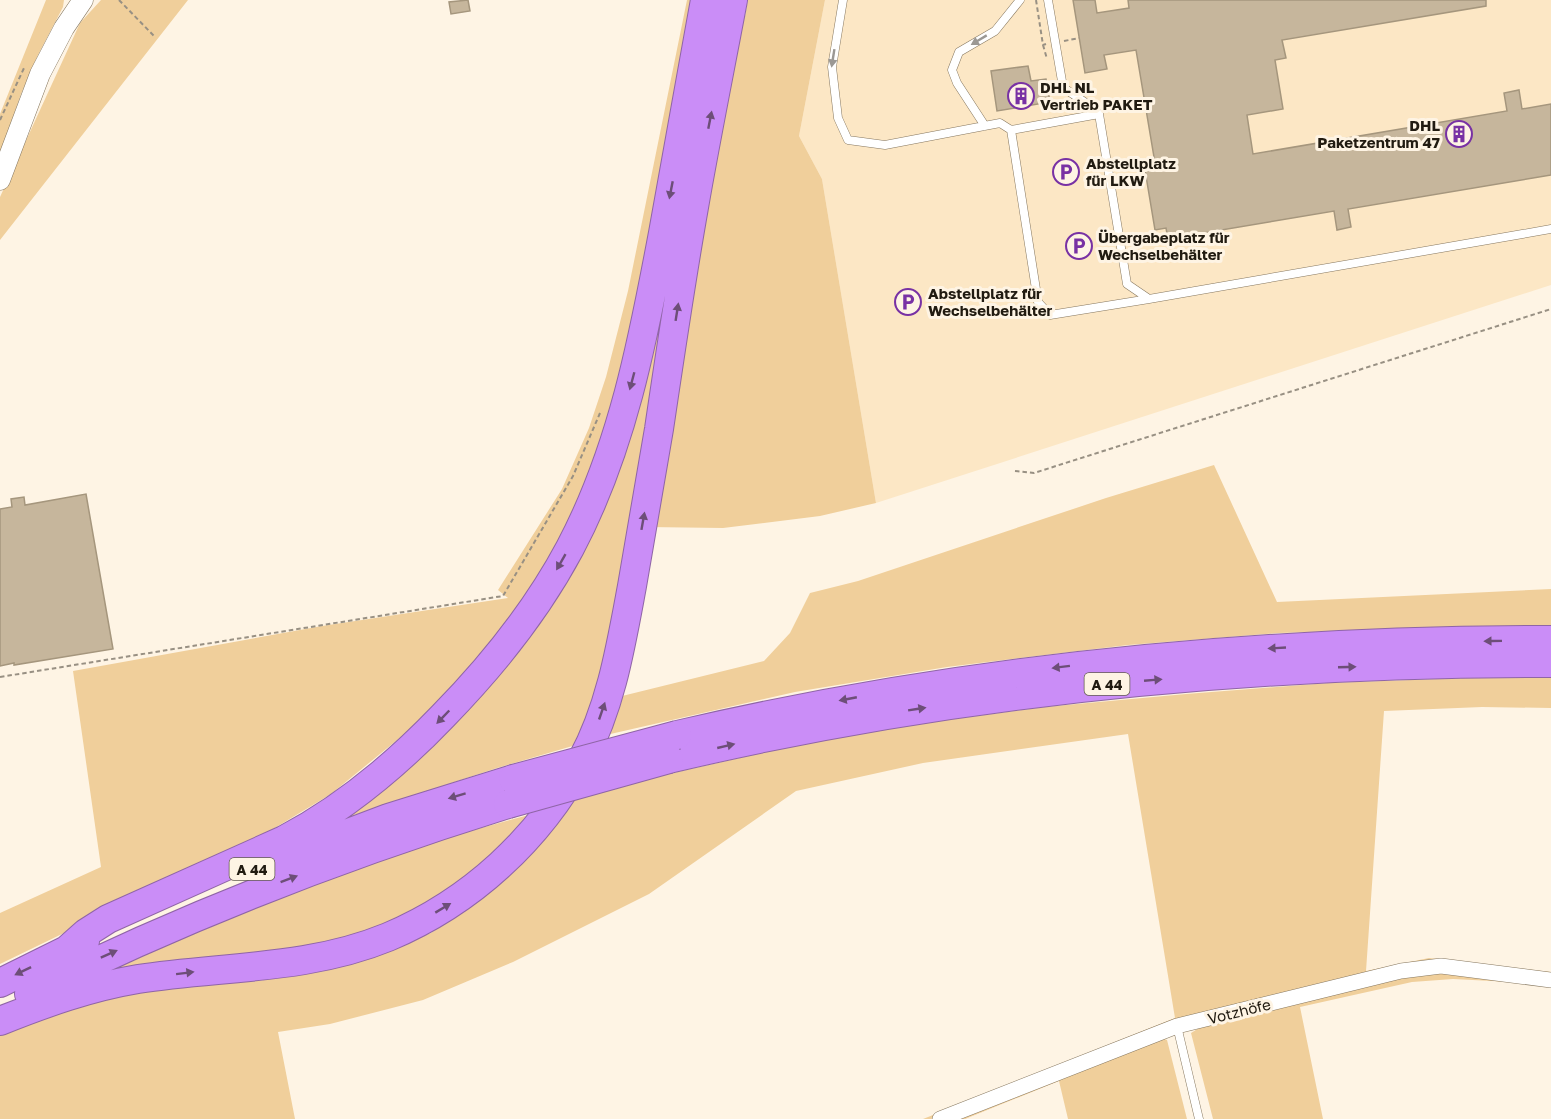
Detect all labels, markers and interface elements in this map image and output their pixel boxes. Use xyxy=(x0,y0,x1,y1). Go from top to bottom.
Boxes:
one-way arrow xyxy=(971,35,987,46)
one-way arrow xyxy=(829,48,838,67)
place label: DHL NL Vertrieb PAKET xyxy=(1040,78,1153,113)
building icon: DHL NL Vertrieb PAKET xyxy=(1006,81,1036,111)
one-way arrow xyxy=(706,110,715,129)
place label: DHL Paketzentrum 47 xyxy=(1317,116,1440,151)
building icon: DHL Paketzentrum 47 xyxy=(1444,119,1474,149)
place label: Abstellplatz für LKW xyxy=(1086,154,1176,189)
parking icon: Abstellplatz für LKW xyxy=(1051,157,1081,187)
one-way arrow xyxy=(666,181,675,200)
place label: Übergabeplatz für Wechselbehälter xyxy=(1098,228,1230,263)
parking icon: Übergabeplatz für Wechselbehälter xyxy=(1064,231,1094,261)
place label: Abstellplatz für Wechselbehälter xyxy=(928,284,1052,319)
parking icon: Abstellplatz für Wechselbehälter xyxy=(893,287,923,317)
one-way arrow xyxy=(673,302,682,321)
one-way arrow xyxy=(627,372,636,390)
one-way arrow xyxy=(639,511,648,530)
one-way arrow xyxy=(556,554,567,570)
one-way arrow xyxy=(1483,636,1502,646)
one-way arrow xyxy=(1267,644,1286,653)
one-way arrow xyxy=(1052,662,1071,672)
one-way arrow xyxy=(1338,663,1357,672)
road number: A 44 xyxy=(1084,673,1130,695)
one-way arrow xyxy=(1143,675,1162,685)
one-way arrow xyxy=(838,695,857,704)
one-way arrow xyxy=(598,702,608,720)
one-way arrow xyxy=(908,705,927,714)
one-way arrow xyxy=(436,709,450,723)
one-way arrow xyxy=(717,741,736,750)
one-way arrow xyxy=(448,792,466,801)
road number: A 44 xyxy=(230,858,274,880)
one-way arrow xyxy=(280,874,298,883)
one-way arrow xyxy=(435,902,451,913)
one-way arrow xyxy=(100,949,118,959)
one-way arrow xyxy=(15,966,32,976)
one-way arrow xyxy=(175,969,194,978)
street label: Votzhöfe xyxy=(1206,994,1273,1027)

